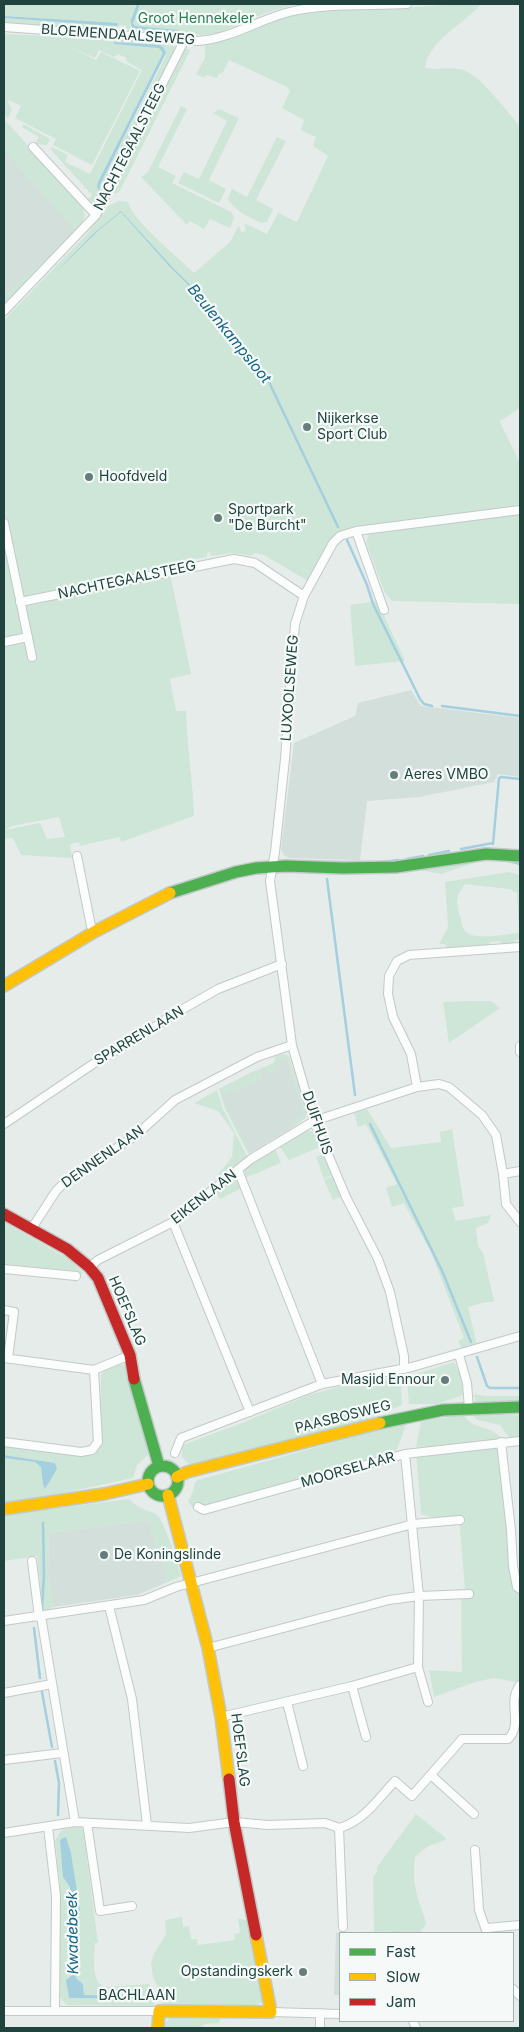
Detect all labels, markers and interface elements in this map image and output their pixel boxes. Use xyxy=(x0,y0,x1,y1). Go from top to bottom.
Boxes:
park label: Groot Hennekeler xyxy=(138,11,254,27)
street label: BLOEMENDAALSEWEG xyxy=(40,21,196,49)
street label: NACHTEGAALSTEEG xyxy=(91,81,169,213)
water label: Beulenkampsloot xyxy=(183,281,275,387)
place label: Nijkerkse Sport Club xyxy=(317,411,387,444)
marker: Nijkerkse Sport Club xyxy=(301,421,313,433)
place label: Hoofdveld xyxy=(99,469,167,485)
marker: Hoofdveld xyxy=(83,471,95,483)
place label: Sportpark "De Burcht" xyxy=(228,502,307,534)
marker: Sportpark "De Burcht" xyxy=(212,512,224,524)
street label: NACHTEGAALSTEEG xyxy=(56,557,198,603)
street label: LUXOOLSEWEG xyxy=(278,634,302,742)
place label: Aeres VMBO xyxy=(404,767,489,783)
marker: Aeres VMBO xyxy=(388,769,400,781)
street label: SPARRENLAAN xyxy=(91,1003,187,1069)
street label: DUIFHUIS xyxy=(298,1089,336,1157)
street label: DENNENLAAN xyxy=(59,1122,147,1192)
street label: EIKENLAAN xyxy=(168,1166,240,1228)
street label: HOEFSLAG xyxy=(105,1274,149,1348)
place label: Masjid Ennour xyxy=(341,1372,435,1388)
marker: Masjid Ennour xyxy=(439,1374,451,1386)
street label: PAASBOSWEG xyxy=(293,1397,393,1437)
street label: MOORSELAAR xyxy=(299,1449,397,1491)
place label: De Koningslinde xyxy=(114,1547,221,1563)
marker: De Koningslinde xyxy=(98,1549,110,1561)
street label: HOEFSLAG xyxy=(227,1712,253,1788)
water label: Kwadebeek xyxy=(63,1891,83,1975)
legend xyxy=(339,1932,514,2022)
text: Fast xyxy=(386,1942,416,1961)
place label: Opstandingskerk xyxy=(181,1964,293,1980)
marker: Opstandingskerk xyxy=(297,1966,309,1978)
text: Slow xyxy=(386,1967,420,1986)
street label: BACHLAAN xyxy=(99,1988,175,2004)
text: Jam xyxy=(386,1992,416,2011)

